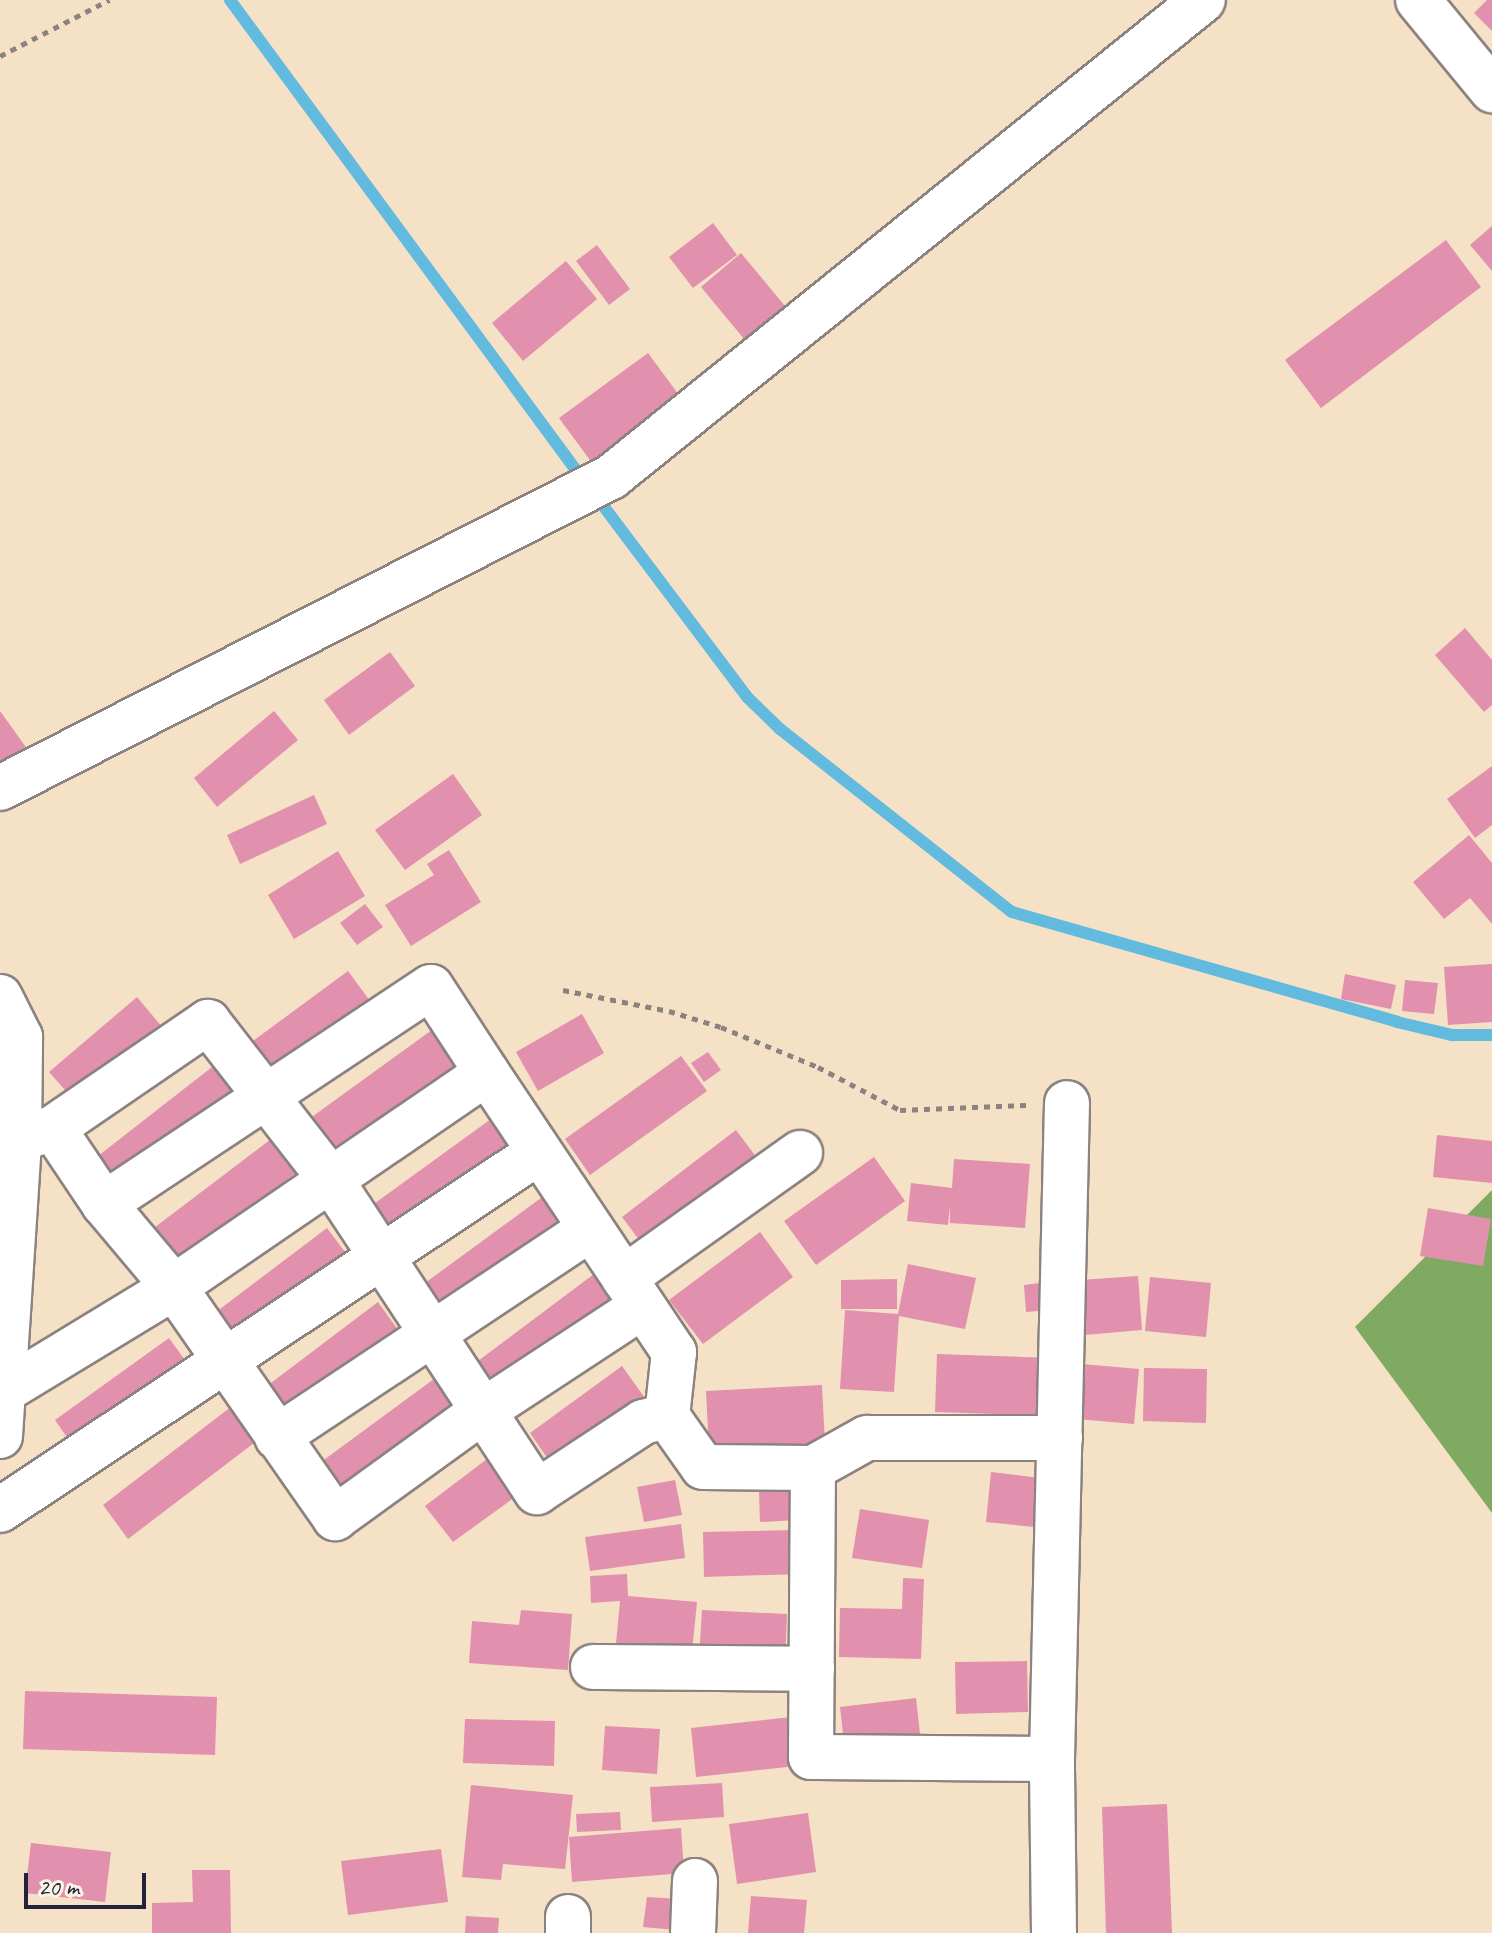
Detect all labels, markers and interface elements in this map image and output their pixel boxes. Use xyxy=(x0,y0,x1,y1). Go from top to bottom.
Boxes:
scale bar xyxy=(28,1857,150,1907)
text: 20 m xyxy=(38,1872,79,1902)

